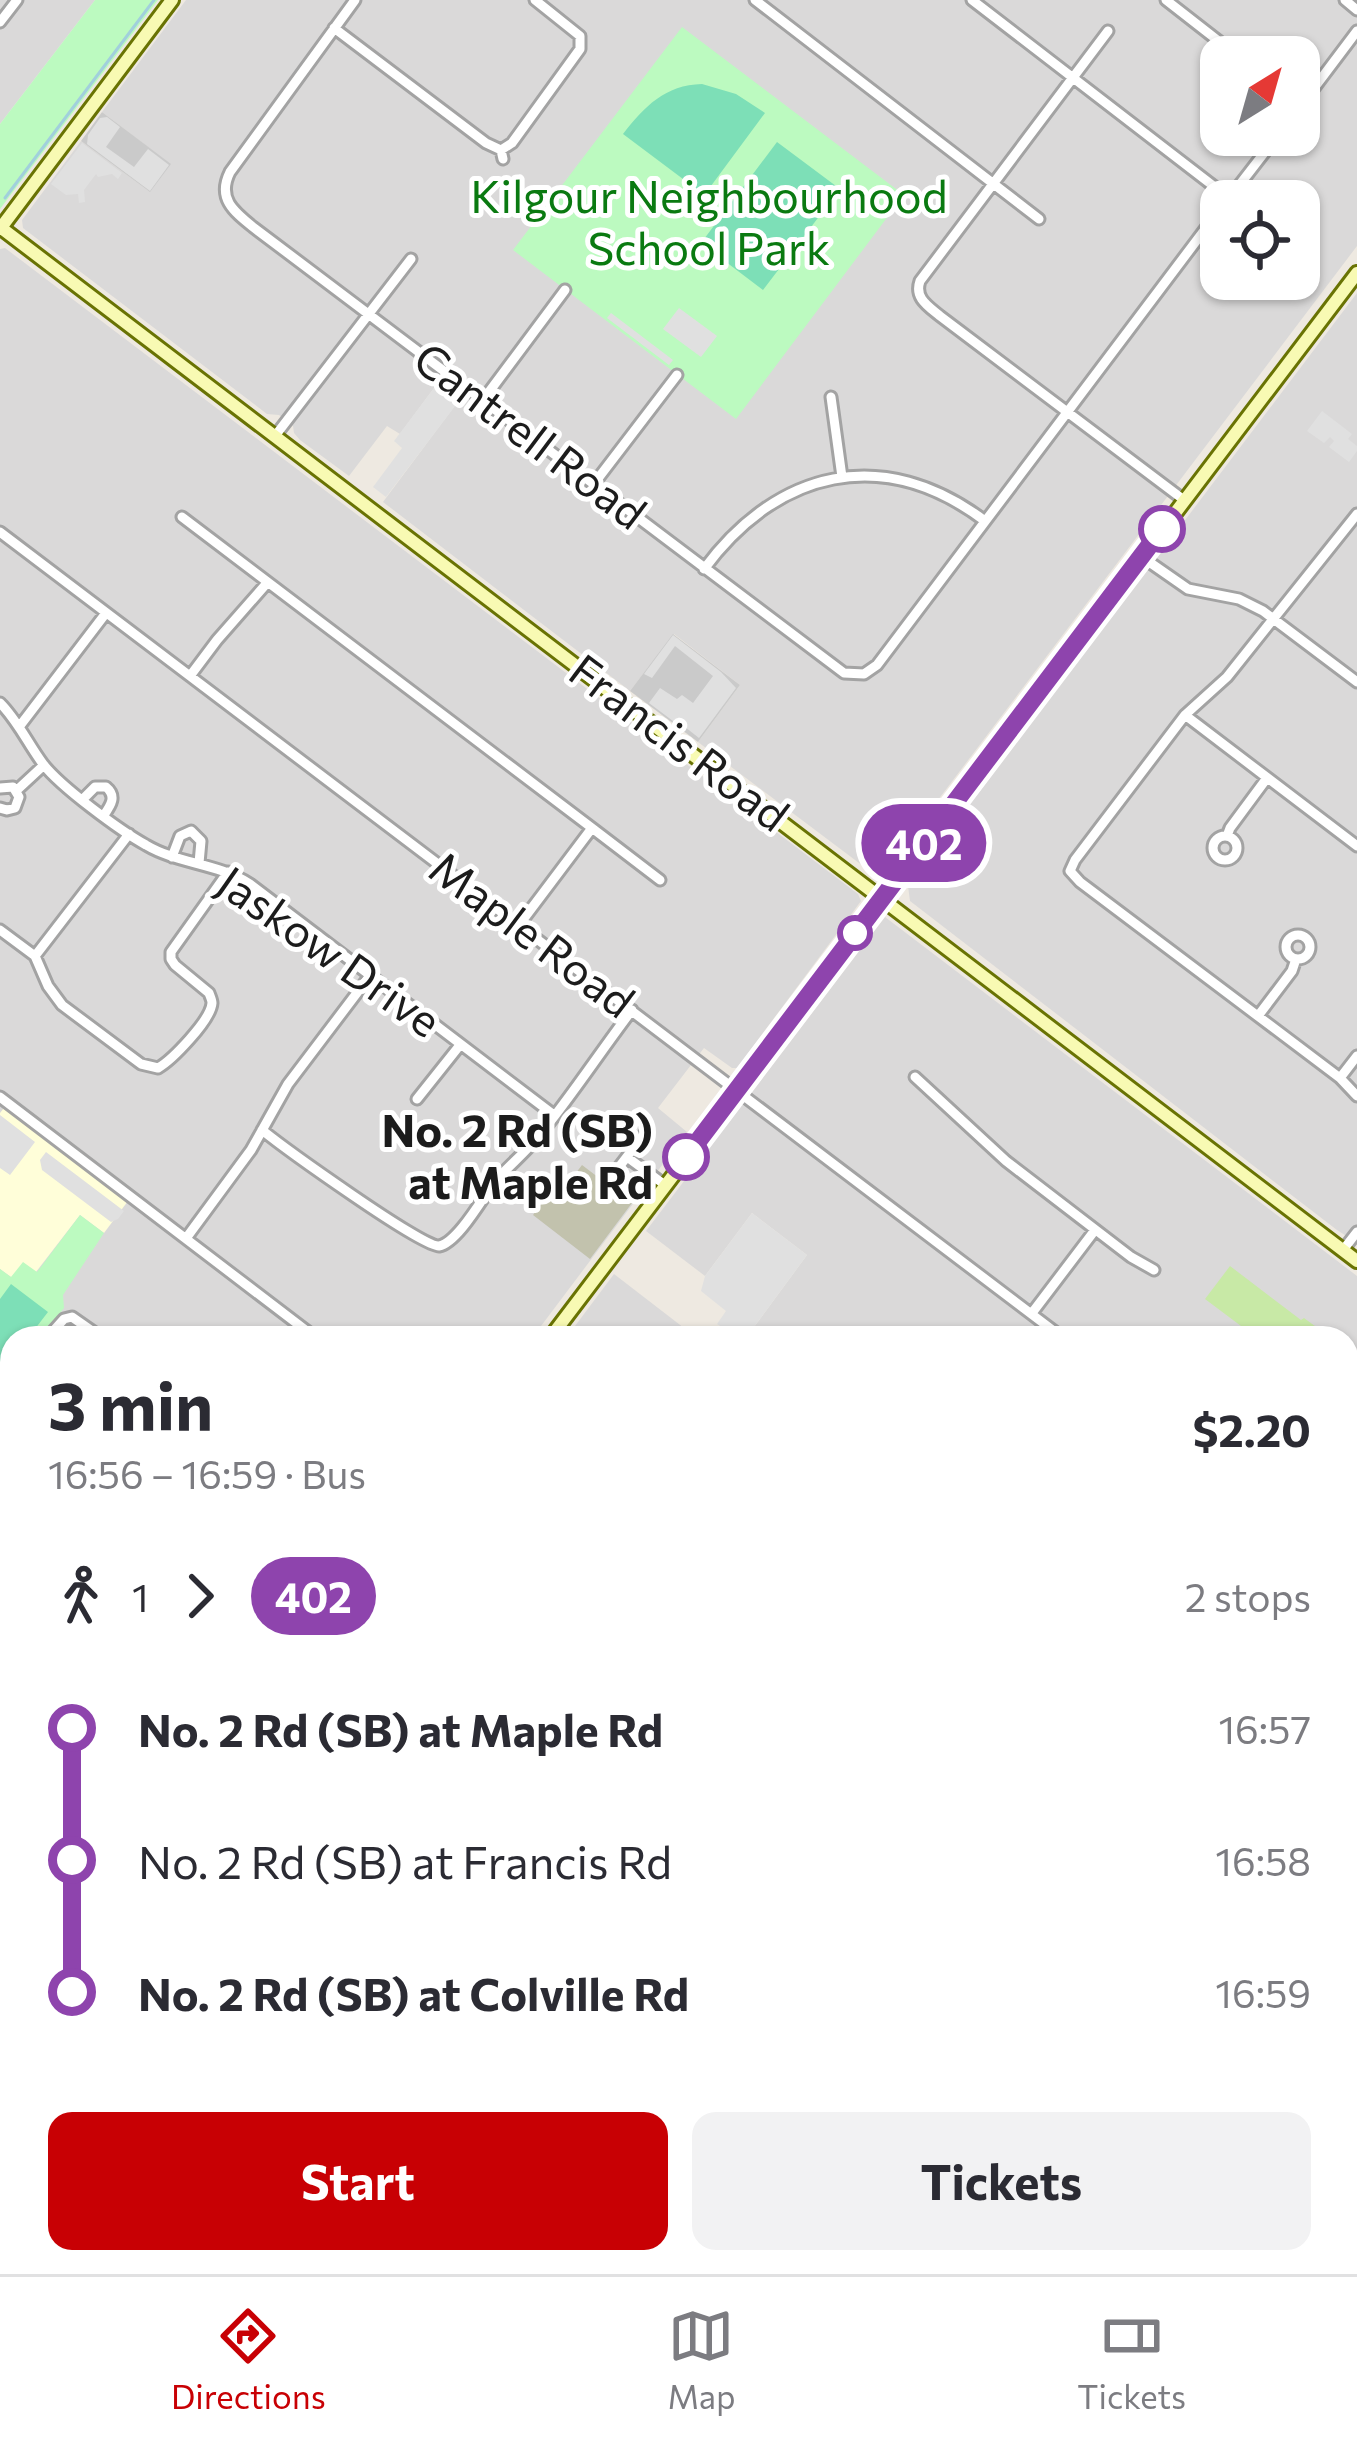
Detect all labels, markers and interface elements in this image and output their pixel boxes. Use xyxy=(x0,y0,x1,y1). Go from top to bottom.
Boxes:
north arrow xyxy=(1200,36,1320,156)
map controls xyxy=(1200,36,1320,300)
park label: Kilgour Neighbourhood School Park xyxy=(470,167,948,274)
button: locate xyxy=(1200,180,1320,300)
street label: Cantrell Road xyxy=(405,329,658,539)
unlabelled marker xyxy=(1140,507,1184,551)
street label: Francis Road xyxy=(560,641,801,841)
line badge: 402 xyxy=(855,804,993,882)
text: 402 xyxy=(885,817,963,869)
street label: Maple Road xyxy=(420,838,647,1028)
street label: Jaskow Drive xyxy=(208,853,453,1047)
unlabelled marker xyxy=(839,917,871,949)
place label: No. 2 Rd (SB) at Maple Rd xyxy=(381,1101,653,1208)
marker: No. 2 Rd (SB) at Maple Rd xyxy=(664,1135,708,1179)
text: 3 min xyxy=(48,1363,213,1444)
text: $2.20 xyxy=(1192,1401,1311,1456)
text: 16:56 – 16:59 · Bus xyxy=(48,1449,366,1497)
icon: walk xyxy=(48,1563,114,1629)
icon: forward xyxy=(167,1563,233,1629)
text: 402 xyxy=(275,1570,352,1622)
text: 1 xyxy=(132,1572,149,1620)
text: 2 stops xyxy=(1185,1572,1311,1620)
text: No. 2 Rd (SB) at Maple Rd xyxy=(138,1701,663,1756)
text: 16:57 xyxy=(1218,1704,1311,1752)
text: No. 2 Rd (SB) at Francis Rd xyxy=(138,1833,672,1888)
text: 16:58 xyxy=(1215,1836,1311,1884)
text: No. 2 Rd (SB) at Colville Rd xyxy=(138,1965,689,2020)
text: 16:59 xyxy=(1215,1968,1311,2016)
button: Start xyxy=(48,2112,668,2250)
button: Tickets xyxy=(692,2112,1311,2250)
tab: Directions xyxy=(171,2303,326,2416)
tab: Map xyxy=(667,2303,736,2416)
tab: Tickets xyxy=(1077,2303,1186,2416)

